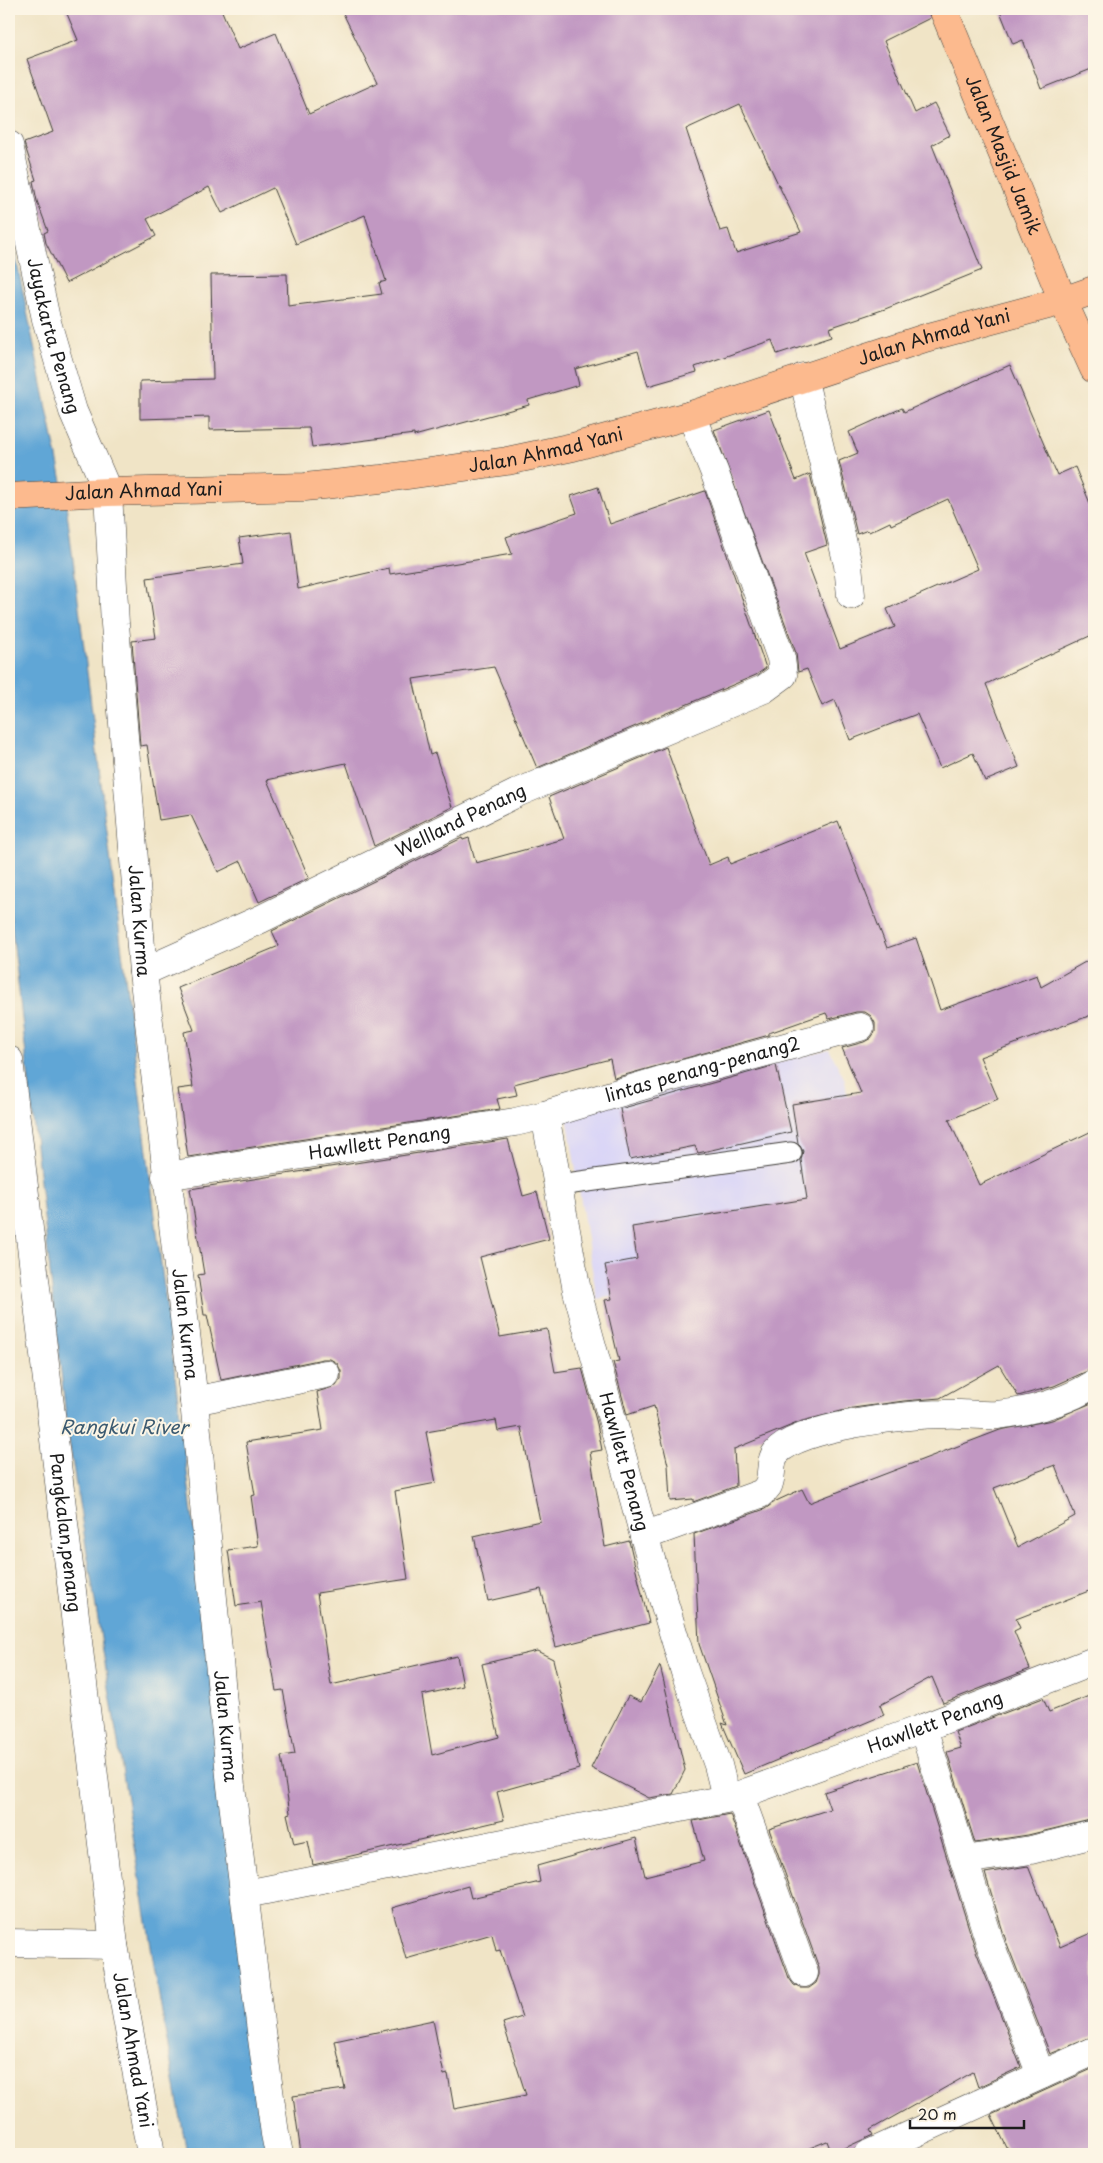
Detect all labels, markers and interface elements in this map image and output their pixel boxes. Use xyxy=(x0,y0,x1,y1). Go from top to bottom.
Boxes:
street label: Jalan Masjid Jamik xyxy=(960,70,1049,239)
street label: Jayakarta Penang xyxy=(21,255,88,417)
street label: Jalan Ahmad Yani xyxy=(854,301,1013,371)
street label: Jalan Ahmad Yani xyxy=(466,419,626,478)
street label: Jalan Ahmad Yani xyxy=(64,474,223,506)
street label: Wellland Penang xyxy=(390,776,530,863)
street label: Jalan Kurma xyxy=(122,864,158,978)
street label: lintas penang-penang2 xyxy=(602,1029,803,1108)
street label: Hawllett Penang xyxy=(306,1117,452,1166)
street label: Jalan Kurma xyxy=(166,1267,206,1382)
street label: Hawllett Penang xyxy=(593,1389,657,1534)
water label: Rangkui River xyxy=(60,1412,190,1440)
street label: Pangkalan,penang xyxy=(44,1451,89,1614)
street label: Jalan Kurma xyxy=(208,1669,246,1784)
street label: Hawllett Penang xyxy=(863,1683,1006,1759)
street label: Jalan Ahmad Yani xyxy=(107,1970,161,2130)
scale bar xyxy=(910,2098,1024,2130)
text: 20 m xyxy=(918,2102,957,2125)

